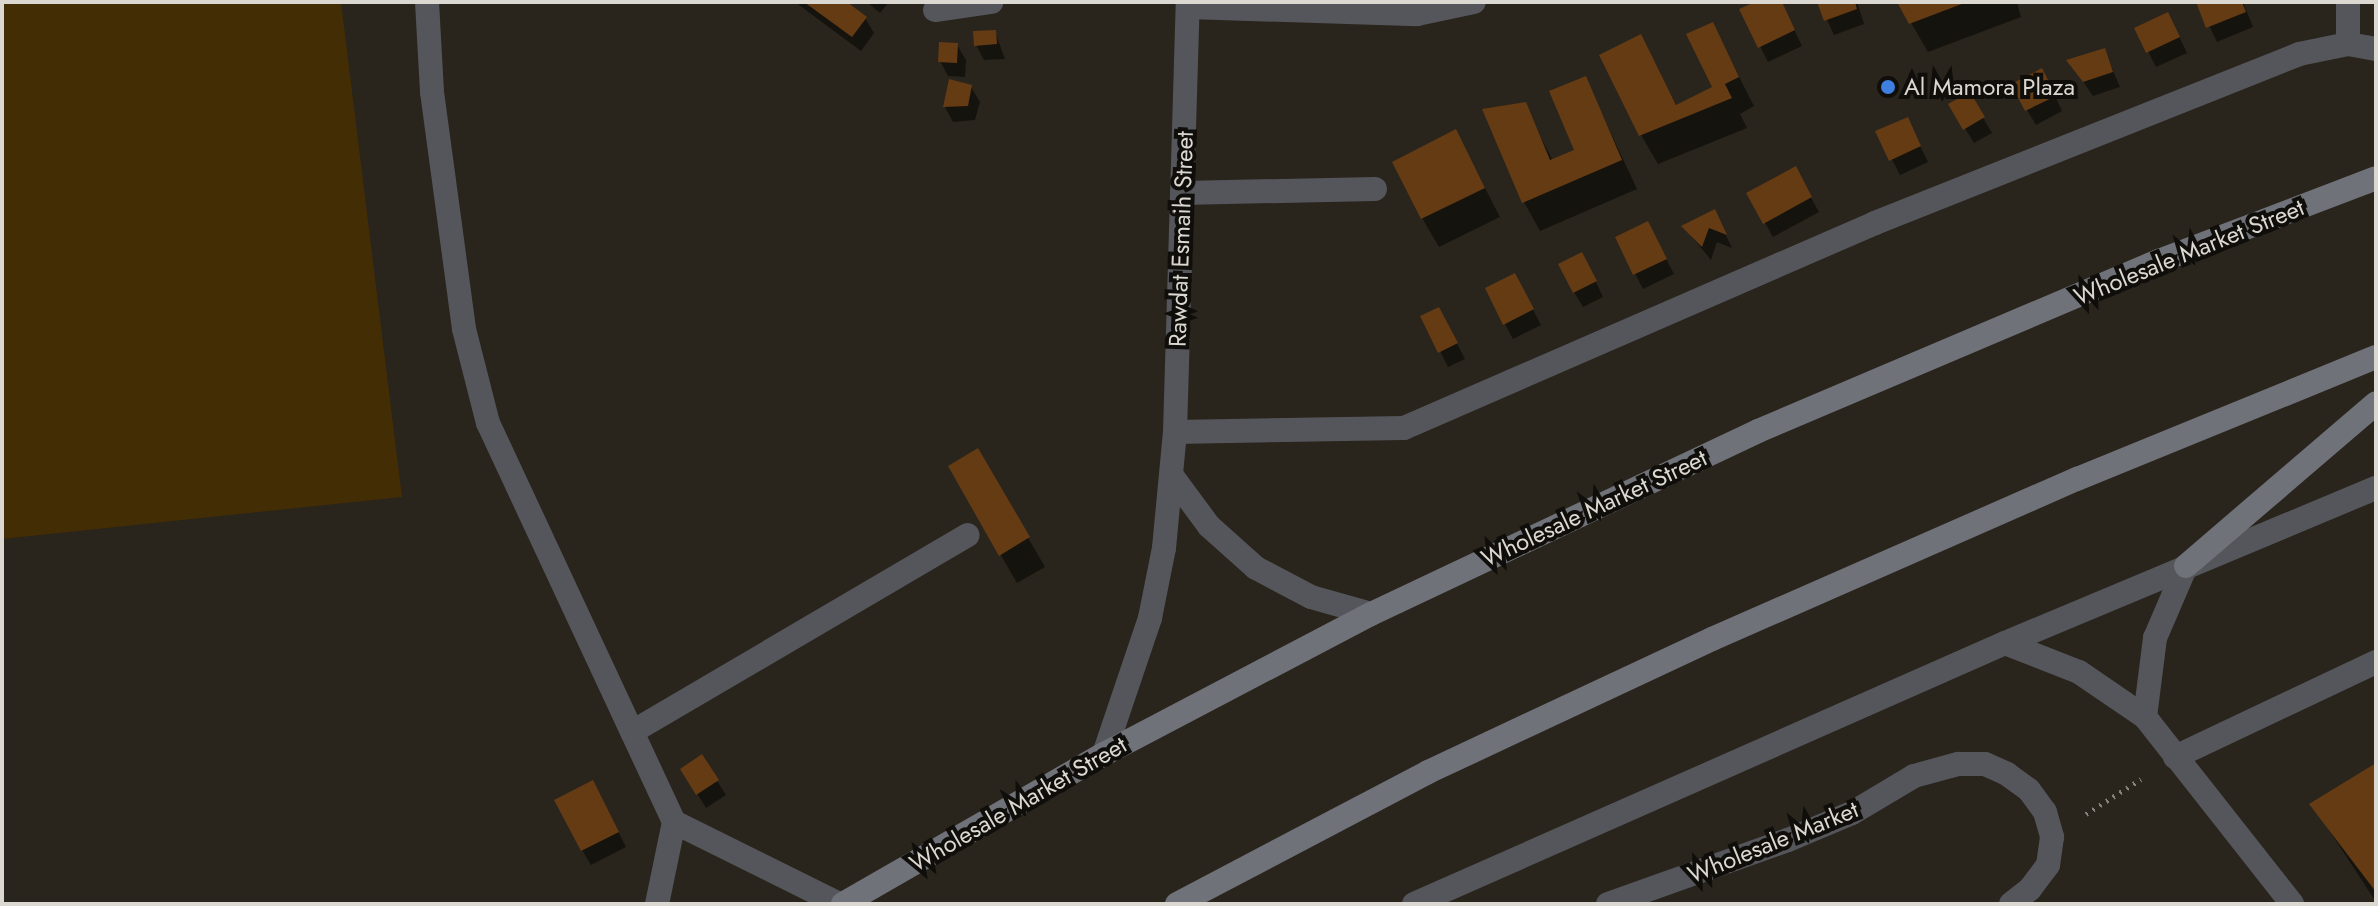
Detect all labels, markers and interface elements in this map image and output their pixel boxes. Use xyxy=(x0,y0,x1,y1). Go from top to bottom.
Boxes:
place label: Al Mamora Plaza xyxy=(1904,73,2075,101)
marker: Al Mamora Plaza xyxy=(1879,78,1897,96)
street label: Rawdat Esmaih Street xyxy=(1163,131,1199,347)
street label: Wholesale Market Street xyxy=(2070,193,2308,311)
street label: Wholesale Market Street xyxy=(1477,443,1711,573)
street label: Wholesale Market Street xyxy=(904,730,1132,878)
street label: Wholesale Market xyxy=(1684,795,1862,889)

